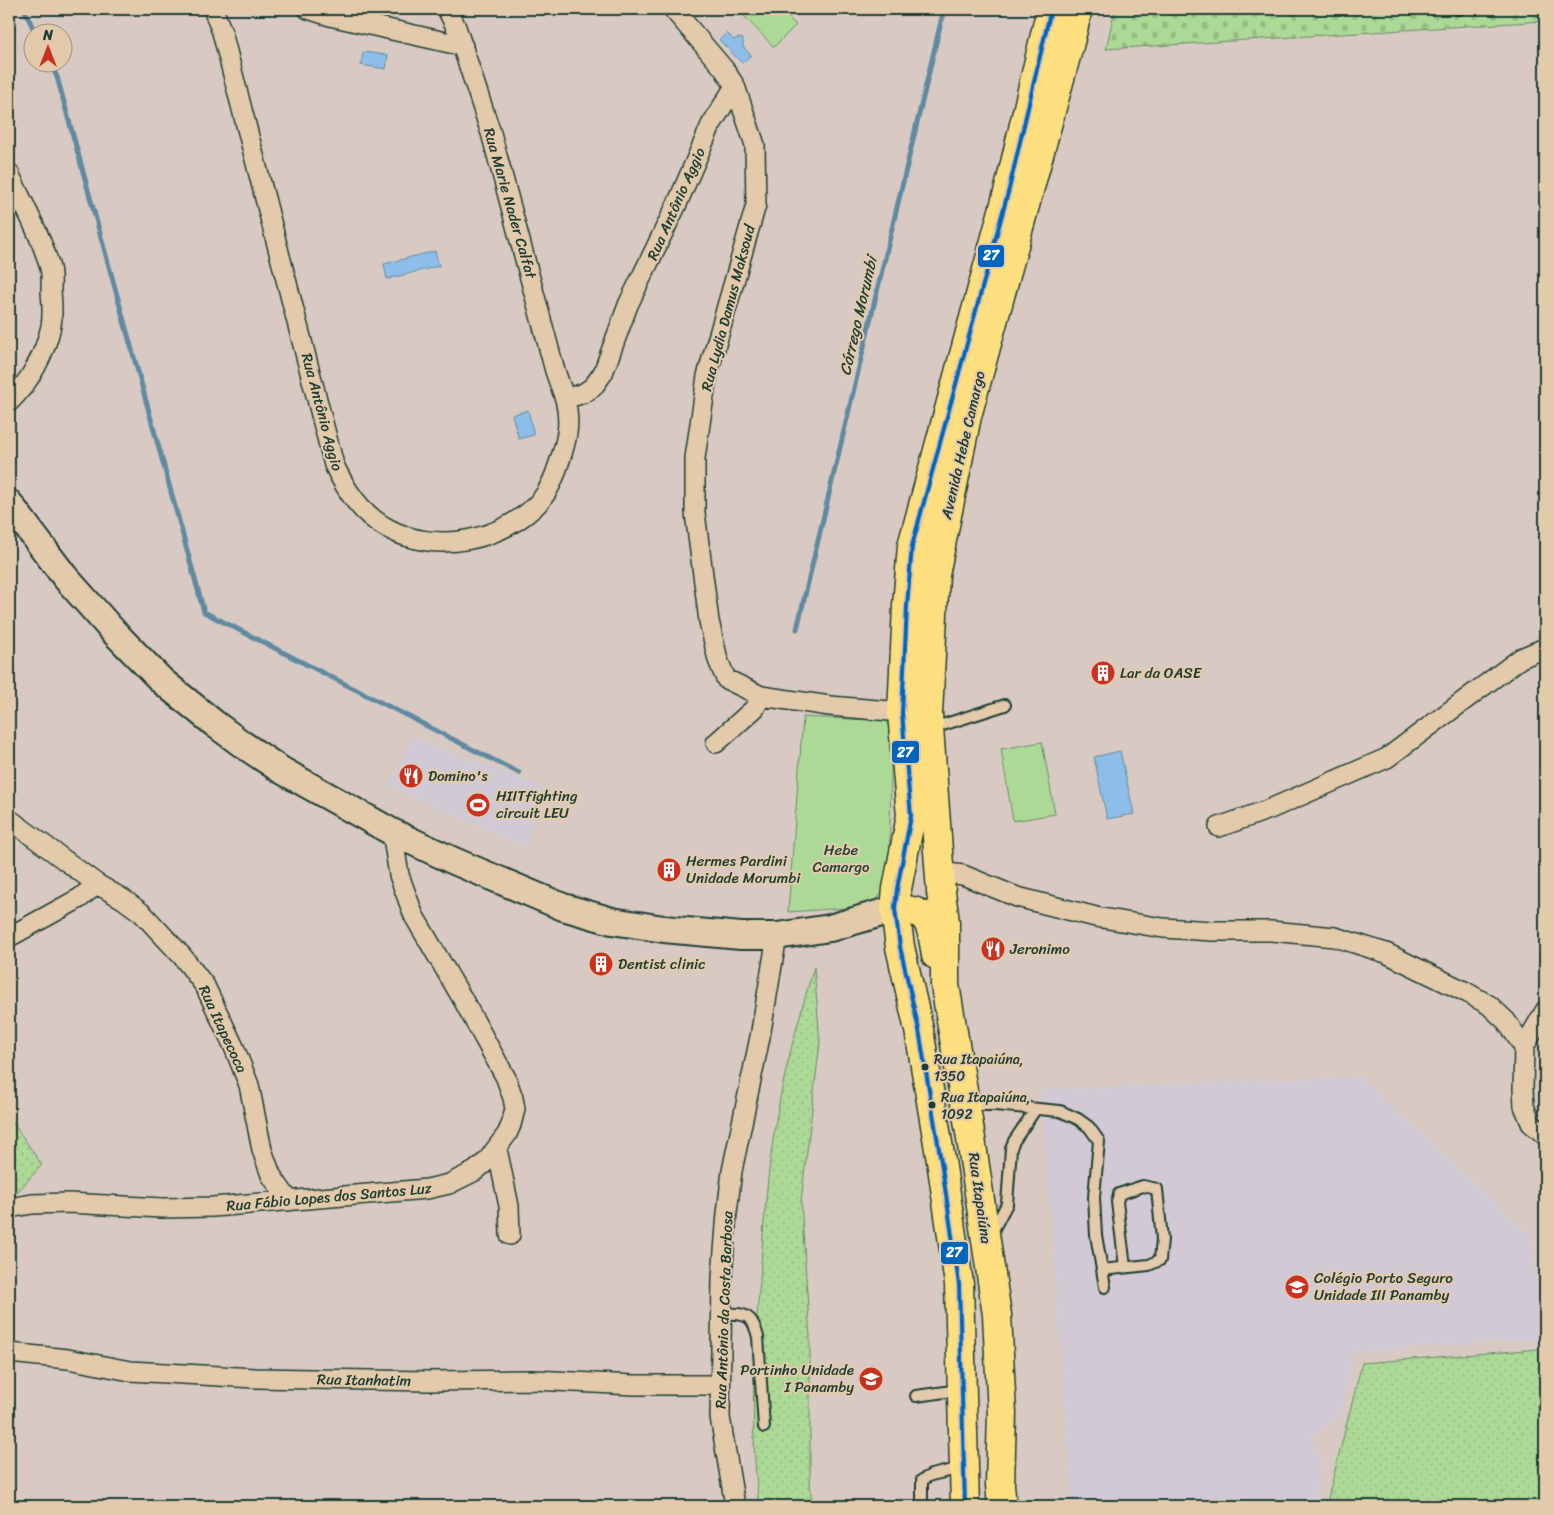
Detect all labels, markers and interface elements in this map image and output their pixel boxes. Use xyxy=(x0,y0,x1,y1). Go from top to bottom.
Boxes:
north arrow xyxy=(22,22,72,72)
text: N xyxy=(42,23,53,48)
street label: Rua Marie Nader Calfat xyxy=(476,125,544,282)
street label: Rua Antônio Aggio xyxy=(639,143,713,265)
street label: Rua Lydia Damus Maksoud xyxy=(693,221,763,394)
text: 27 xyxy=(982,243,1000,268)
line badge: 27 xyxy=(977,244,1005,268)
water label: Córrego Morumbi xyxy=(830,250,887,378)
street label: Rua Antônio Aggio xyxy=(294,350,350,474)
street label: Avenida Hebe Camargo xyxy=(933,368,993,523)
building icon: Lar da OASE xyxy=(1090,660,1116,686)
place label: Lar da OASE xyxy=(1120,660,1203,686)
line badge: 27 xyxy=(891,740,920,764)
text: 27 xyxy=(896,740,914,765)
restaurant icon: Domino's xyxy=(398,763,424,789)
place label: Domino's xyxy=(428,763,488,789)
place label: HIITfighting circuit LEU xyxy=(496,783,578,826)
sports icon: HIITfighting circuit LEU xyxy=(465,792,491,818)
park label: Hebe Camargo xyxy=(812,837,870,880)
place label: Hermes Pardini Unidade Morumbi xyxy=(686,848,801,891)
building icon: Hermes Pardini Unidade Morumbi xyxy=(656,857,682,883)
restaurant icon: Jeronimo xyxy=(980,936,1006,962)
place label: Jeronimo xyxy=(1009,936,1070,962)
building icon: Dentist clinic xyxy=(588,951,614,977)
place label: Dentist clinic xyxy=(618,951,706,977)
street label: Rua Itapecoca xyxy=(191,981,255,1078)
place label: Rua Itapaiúna, 1350 xyxy=(934,1047,1024,1089)
marker: Rua Itapaiúna, 1350 xyxy=(920,1062,930,1072)
place label: Rua Itapaiúna, 1092 xyxy=(941,1085,1031,1127)
marker: Rua Itapaiúna, 1092 xyxy=(927,1100,937,1110)
street label: Rua Itapaiúna xyxy=(961,1151,999,1246)
street label: Rua Fábio Lopes dos Santos Luz xyxy=(225,1175,434,1219)
street label: Rua Antônio da Costa Barbosa xyxy=(708,1210,740,1409)
text: 27 xyxy=(945,1240,963,1265)
line badge: 27 xyxy=(940,1241,969,1265)
place label: Colégio Porto Seguro Unidade III Panamby xyxy=(1314,1265,1453,1308)
school or university icon: Colégio Porto Seguro Unidade III Panamby xyxy=(1284,1274,1310,1300)
place label: Portinho Unidade I Panamby xyxy=(740,1357,854,1400)
street label: Rua Itanhatim xyxy=(317,1366,411,1394)
school or university icon: Portinho Unidade I Panamby xyxy=(858,1366,884,1392)

